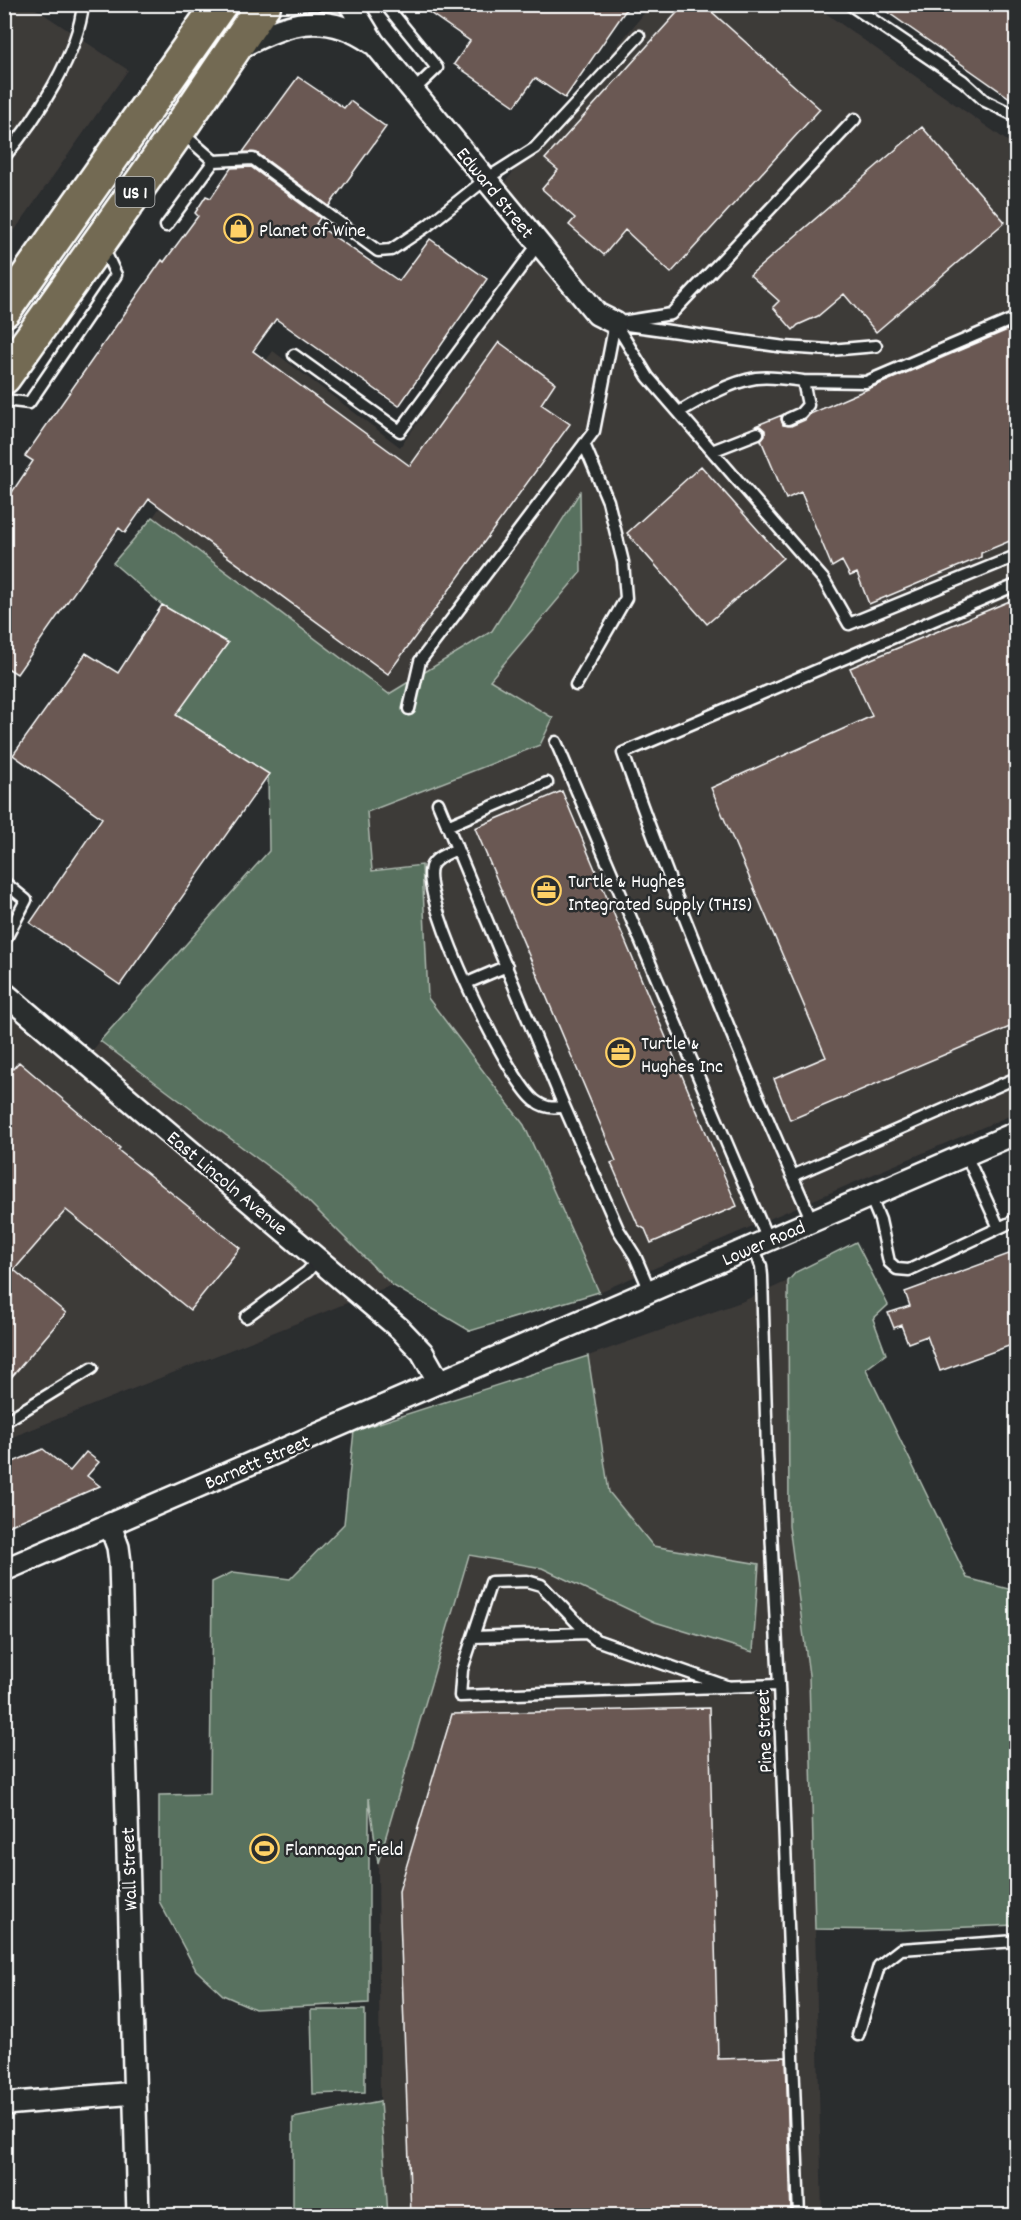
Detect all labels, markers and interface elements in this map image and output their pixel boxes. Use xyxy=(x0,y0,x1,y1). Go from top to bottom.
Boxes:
street label: Edward Street xyxy=(448,142,539,246)
road number: US 1 xyxy=(116,177,154,207)
shop icon: Planet of Wine xyxy=(222,213,254,245)
place label: Planet of Wine xyxy=(259,218,366,246)
place label: Turtle & Hughes Integrated Supply (THIS) xyxy=(568,869,752,920)
office icon: Turtle & Hughes Integrated Supply (THIS) xyxy=(531,875,563,907)
place label: Turtle & Hughes Inc xyxy=(641,1031,723,1082)
office icon: Turtle & Hughes Inc xyxy=(604,1037,636,1069)
street label: East Lincoln Avenue xyxy=(160,1125,293,1243)
street label: Lower Road xyxy=(718,1215,810,1275)
street label: Barnett Street xyxy=(201,1429,315,1499)
street label: Pine Street xyxy=(751,1688,781,1773)
street label: Wall Street xyxy=(116,1827,146,1911)
sports icon: Flannagan Field xyxy=(248,1832,280,1864)
place label: Flannagan Field xyxy=(285,1837,403,1865)

